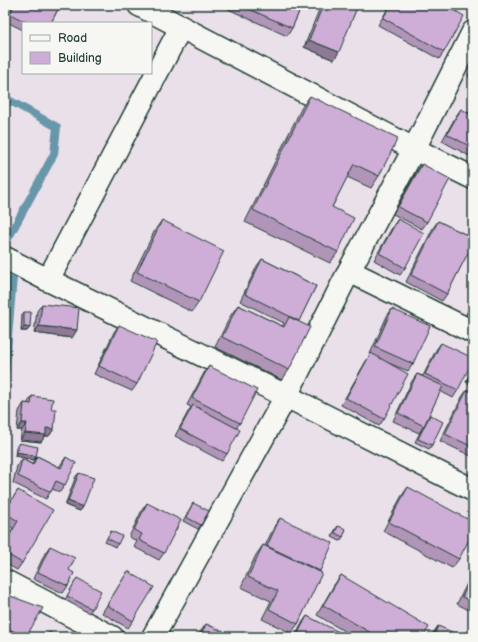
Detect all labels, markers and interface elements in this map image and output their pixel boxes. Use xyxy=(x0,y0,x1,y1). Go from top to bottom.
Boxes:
legend xyxy=(22,22,152,74)
text: Road xyxy=(58,31,87,46)
text: Building xyxy=(58,51,102,66)

